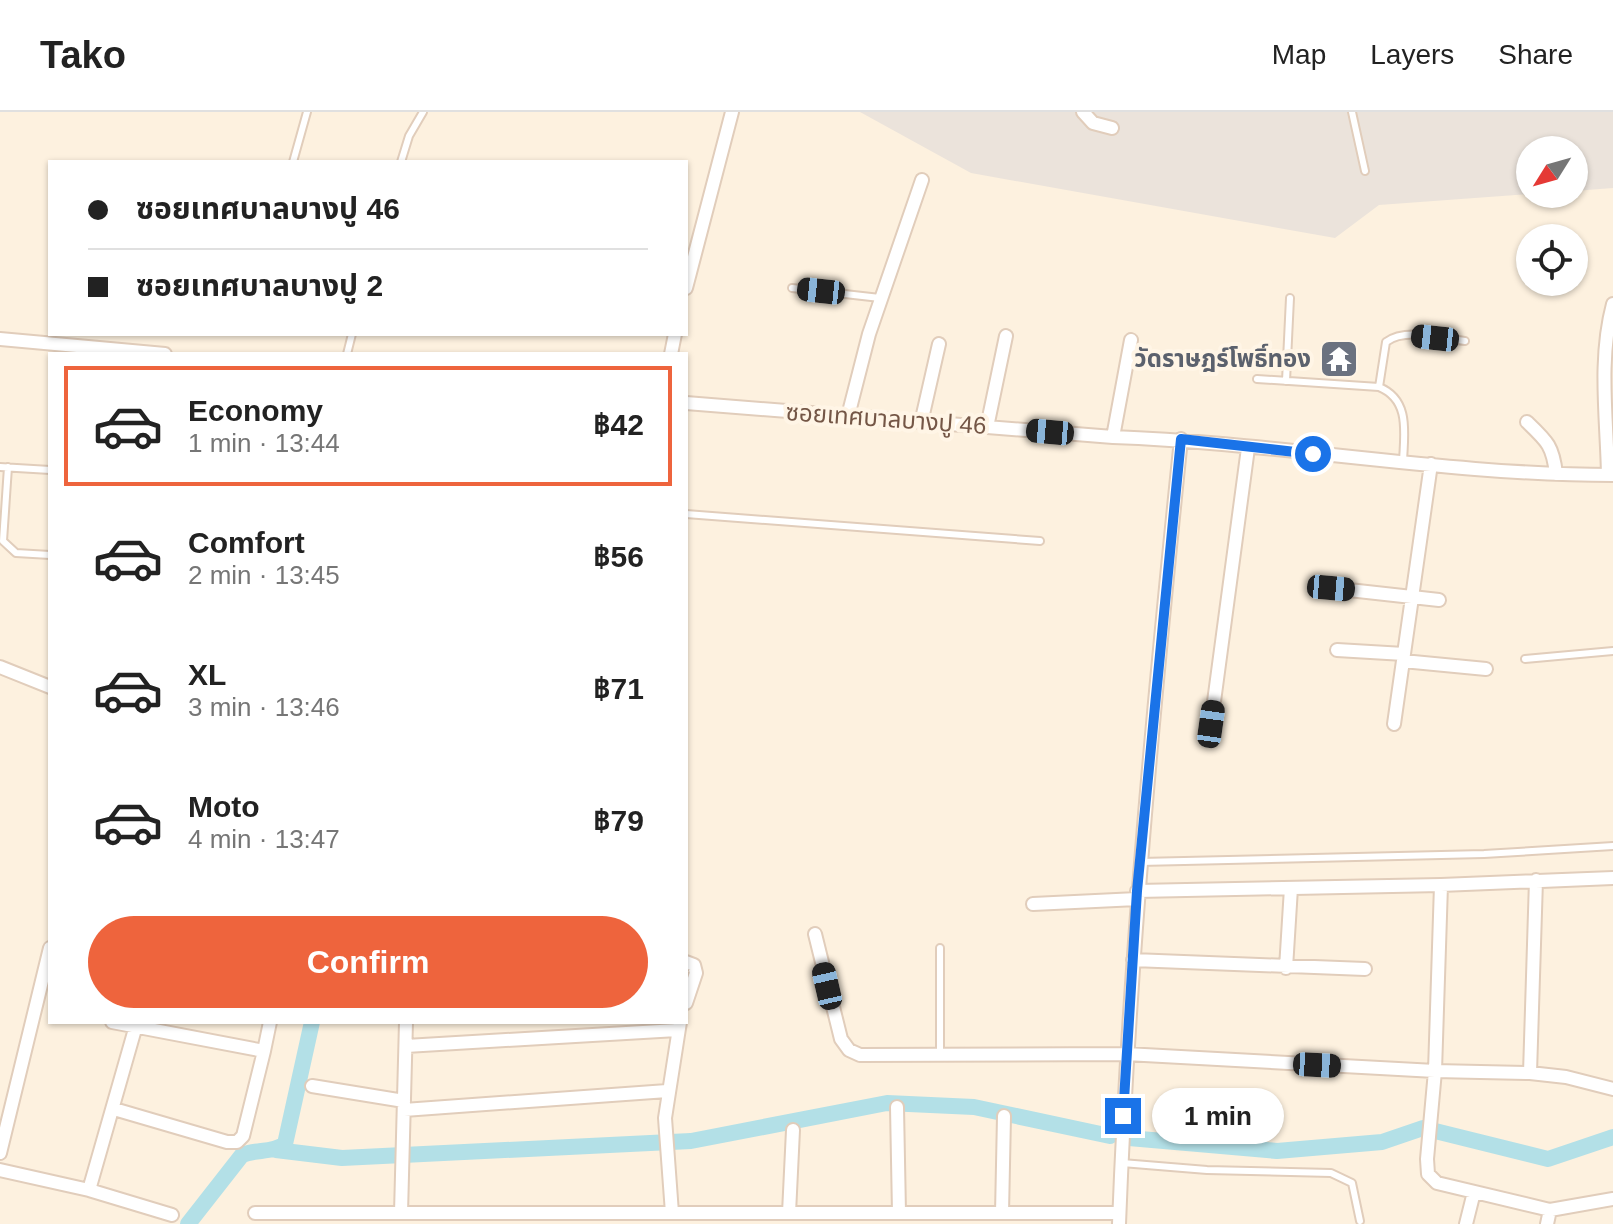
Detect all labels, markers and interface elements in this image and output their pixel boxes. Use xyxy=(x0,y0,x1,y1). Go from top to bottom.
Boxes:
text: Tako xyxy=(40,34,126,76)
text: Map xyxy=(1272,39,1326,70)
text: Layers xyxy=(1370,39,1454,70)
text: Share xyxy=(1498,39,1573,70)
north arrow xyxy=(1516,136,1588,208)
map controls xyxy=(1516,136,1588,296)
text: ซอยเทศบาลบางปู 46 xyxy=(136,192,400,225)
button: locate xyxy=(1516,224,1588,296)
text: ซอยเทศบาลบางปู 2 xyxy=(136,269,383,302)
car xyxy=(796,277,846,305)
car xyxy=(1410,324,1460,352)
temple icon: วัดราษฎร์โพธิ์ทอง xyxy=(1318,338,1360,380)
place label: วัดราษฎร์โพธิ์ทอง xyxy=(1134,343,1311,372)
icon: car xyxy=(92,390,164,462)
text: Economy xyxy=(188,394,323,427)
street label: ซอยเทศบาลบางปู 46 xyxy=(785,398,987,441)
text: ฿42 xyxy=(593,408,644,441)
car xyxy=(1025,418,1075,446)
text: 1 min · 13:44 xyxy=(188,428,340,458)
route start xyxy=(1295,436,1331,472)
icon: car xyxy=(92,522,164,594)
text: Comfort xyxy=(188,526,305,559)
text: ฿56 xyxy=(593,540,644,573)
text: 2 min · 13:45 xyxy=(188,560,340,590)
car xyxy=(1306,574,1356,602)
icon: car xyxy=(92,654,164,726)
text: XL xyxy=(188,658,226,691)
text: ฿71 xyxy=(593,672,644,705)
text: 3 min · 13:46 xyxy=(188,692,340,722)
car xyxy=(1196,699,1226,749)
icon: car xyxy=(92,786,164,858)
text: Moto xyxy=(188,790,260,823)
text: ฿79 xyxy=(593,804,644,837)
text: 4 min · 13:47 xyxy=(188,824,340,854)
button: Confirm xyxy=(88,916,648,1008)
car xyxy=(810,960,844,1012)
car xyxy=(1292,1052,1342,1078)
callout: 1 min xyxy=(1151,1088,1283,1144)
route end xyxy=(1105,1098,1141,1134)
text: 1 min xyxy=(1184,1101,1252,1131)

